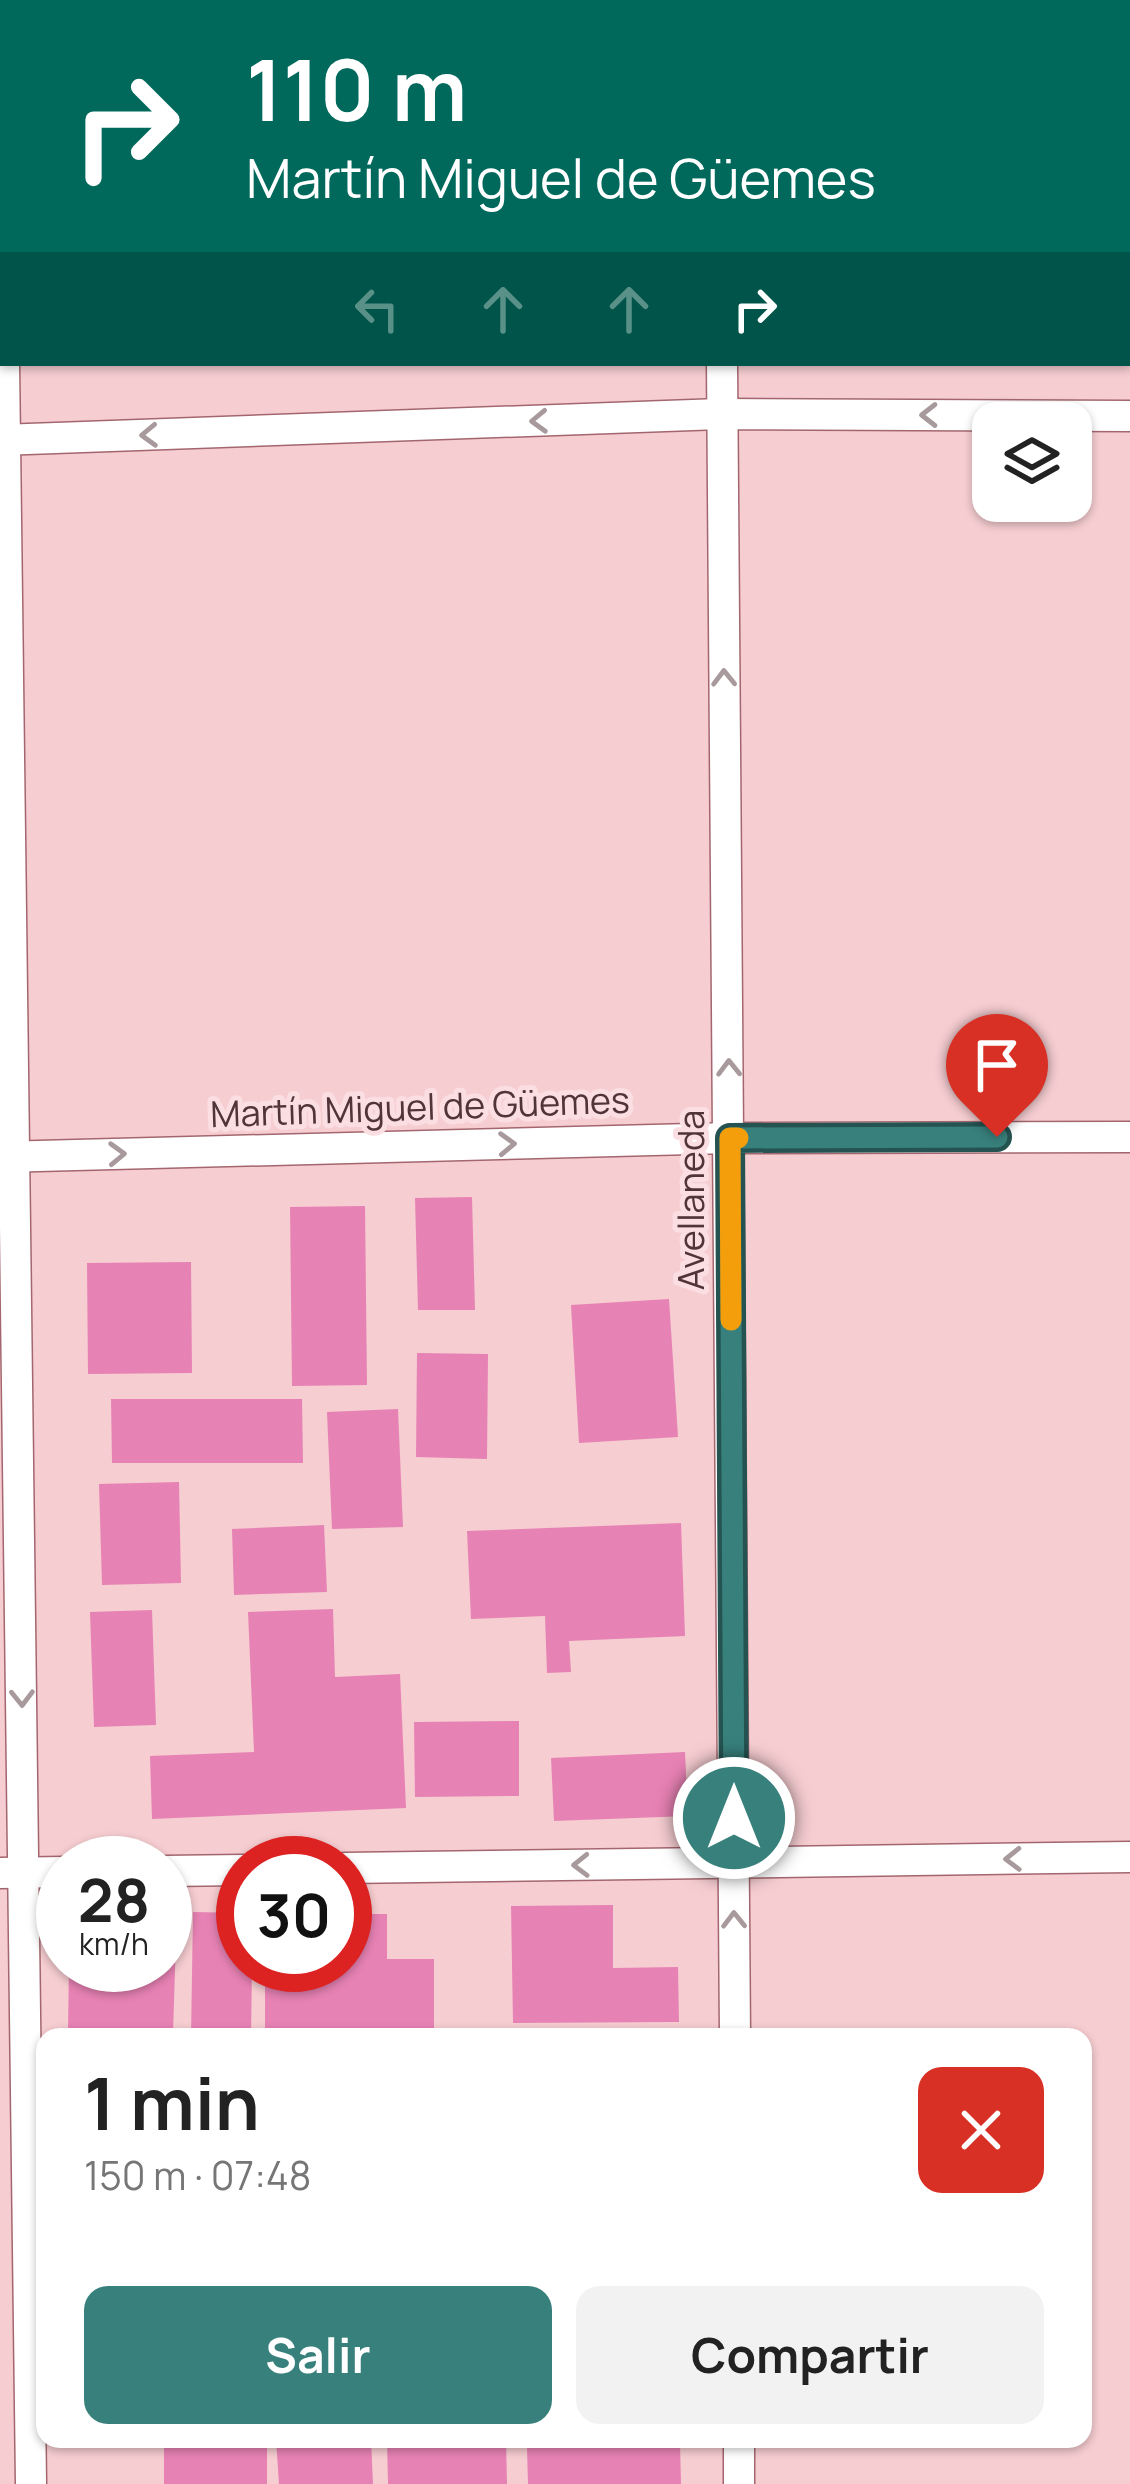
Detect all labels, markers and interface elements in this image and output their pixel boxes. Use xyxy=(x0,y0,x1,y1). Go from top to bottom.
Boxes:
text: 110 m xyxy=(246,31,467,146)
icon: right xyxy=(48,48,204,204)
text: Martín Miguel de Güemes xyxy=(246,140,876,214)
icon: left xyxy=(344,276,410,342)
icon: ahead xyxy=(470,276,536,342)
icon: ahead xyxy=(596,276,662,342)
icon: right xyxy=(722,276,788,342)
map controls xyxy=(972,402,1092,522)
button: layers xyxy=(972,402,1092,522)
one-way arrow xyxy=(919,403,938,429)
one-way arrow xyxy=(529,408,548,434)
one-way arrow xyxy=(139,421,158,447)
one-way arrow xyxy=(711,668,737,687)
pin xyxy=(946,1014,1048,1137)
icon: arrive xyxy=(964,1032,1030,1098)
one-way arrow xyxy=(716,1058,742,1076)
street label: Martín Miguel de Güemes xyxy=(209,1075,631,1138)
street label: Avellaneda xyxy=(666,1110,715,1290)
one-way arrow xyxy=(498,1131,517,1157)
one-way arrow xyxy=(108,1141,127,1167)
one-way arrow xyxy=(9,1690,35,1708)
position arrow xyxy=(671,1755,797,1881)
speed limit sign: 30 xyxy=(216,1836,372,1992)
one-way arrow xyxy=(1003,1846,1021,1872)
one-way arrow xyxy=(571,1852,590,1878)
text: 28 xyxy=(78,1858,150,1940)
one-way arrow xyxy=(722,1910,748,1929)
text: km/h xyxy=(79,1923,149,1964)
text: 1 min xyxy=(84,2053,260,2152)
button: close xyxy=(918,2067,1044,2193)
text: 150 m · 07:48 xyxy=(84,2148,312,2202)
button: Salir xyxy=(84,2286,552,2424)
button: Compartir xyxy=(576,2286,1044,2424)

